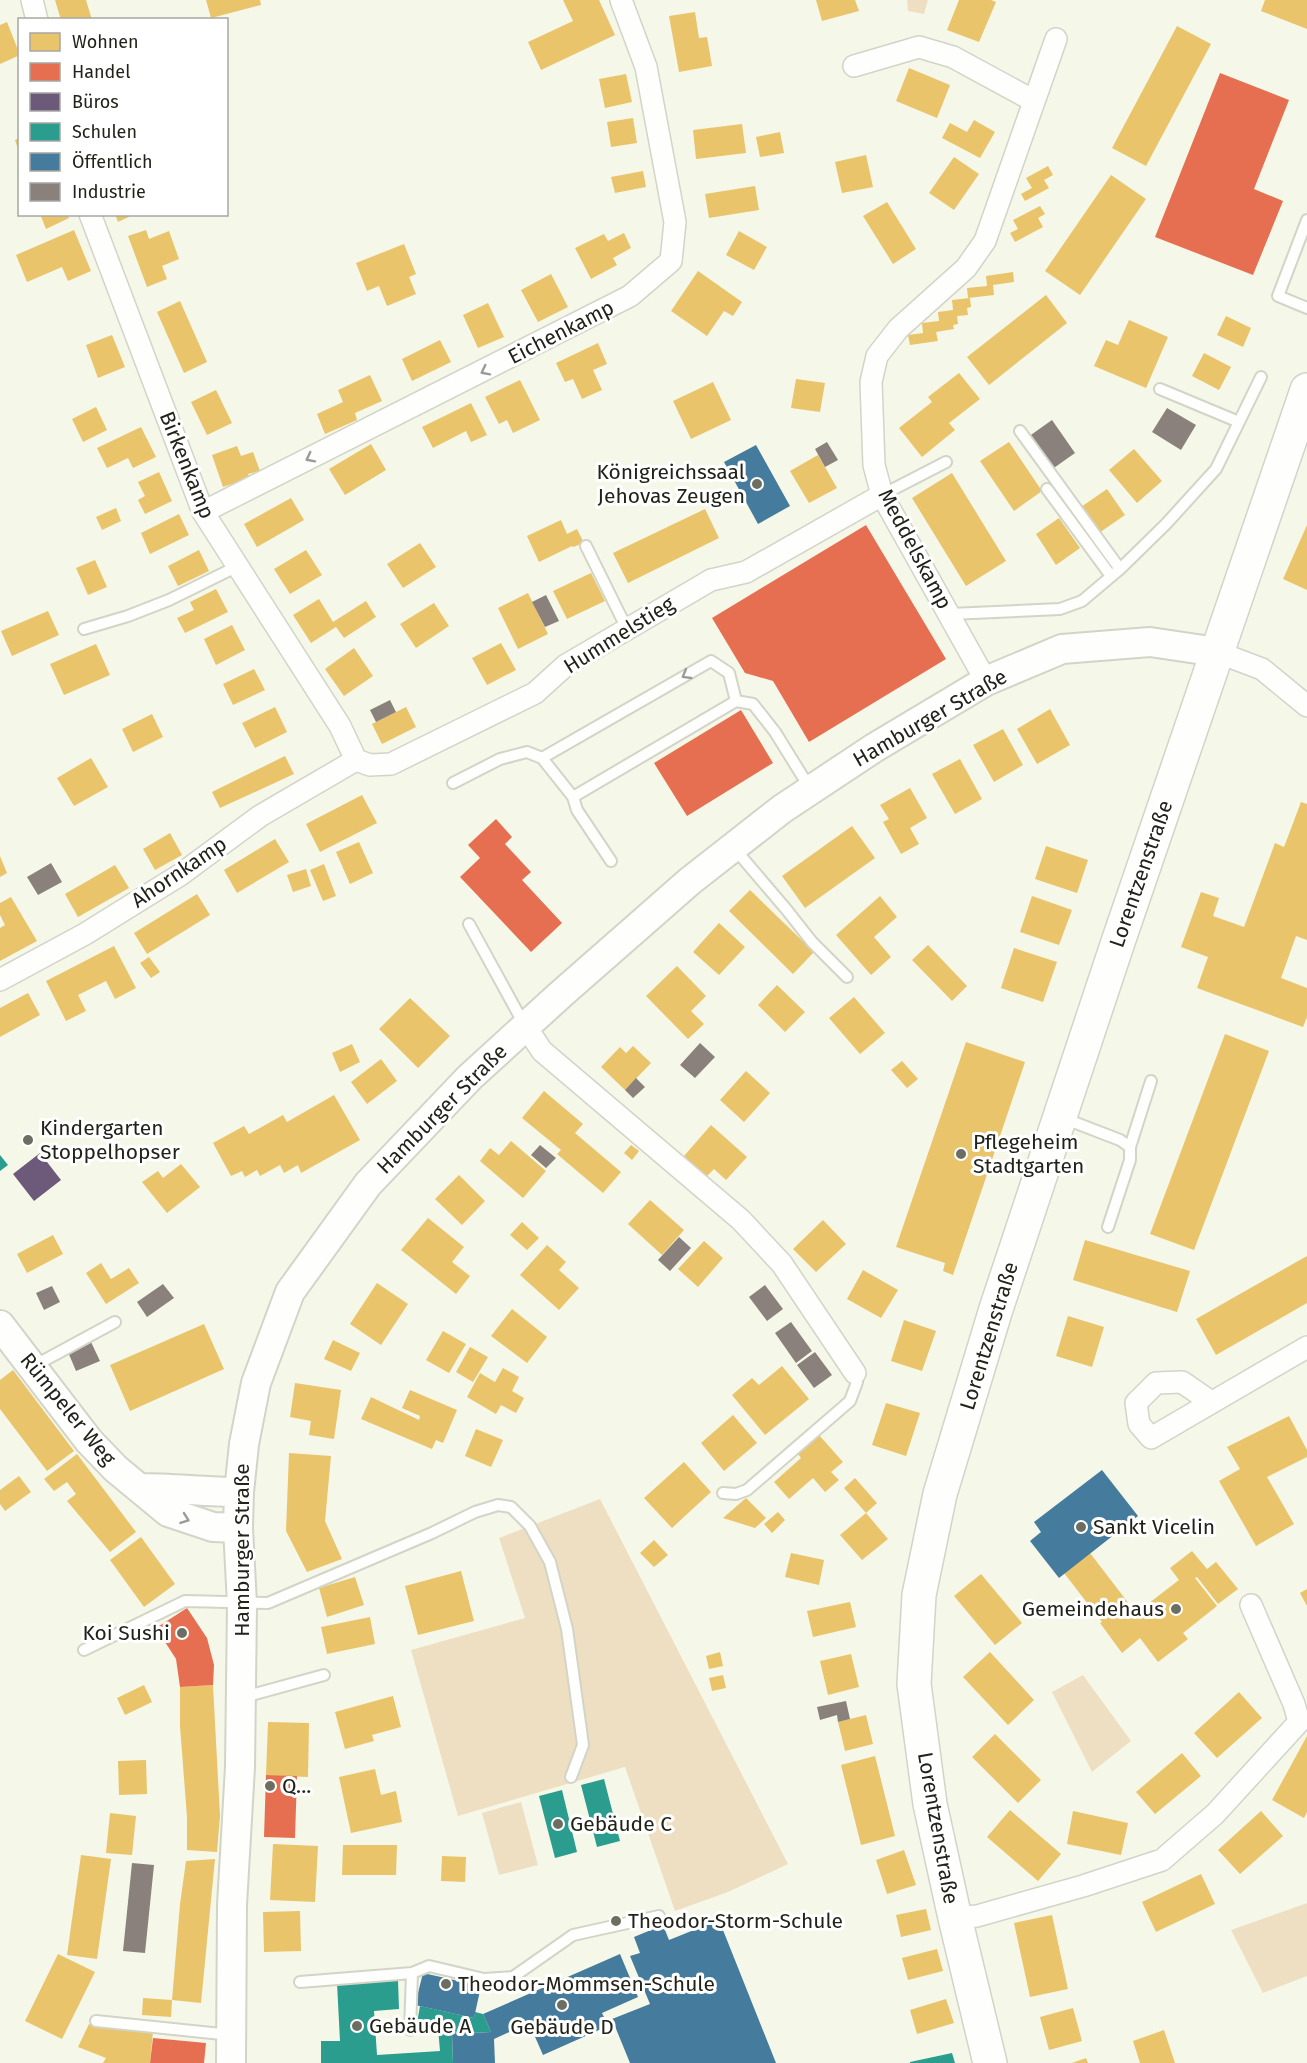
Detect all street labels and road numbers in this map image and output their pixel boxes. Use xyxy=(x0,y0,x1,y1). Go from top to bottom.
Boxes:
street label: Eichenkamp xyxy=(504,294,618,370)
street label: Birkenkamp xyxy=(154,408,220,522)
street label: Meddelskamp xyxy=(872,484,958,614)
street label: Hummelstieg xyxy=(559,591,679,679)
street label: Hamburger Straße xyxy=(848,663,1012,773)
street label: Lorentzenstraße xyxy=(1104,797,1178,951)
street label: Ahornkamp xyxy=(126,831,232,913)
street label: Hamburger Straße xyxy=(371,1038,513,1180)
street label: Lorentzenstraße xyxy=(954,1259,1024,1413)
street label: Rümpeler Weg xyxy=(15,1347,121,1471)
street label: Hamburger Straße xyxy=(229,1463,255,1637)
street label: Lorentzenstraße xyxy=(912,1750,964,1906)

